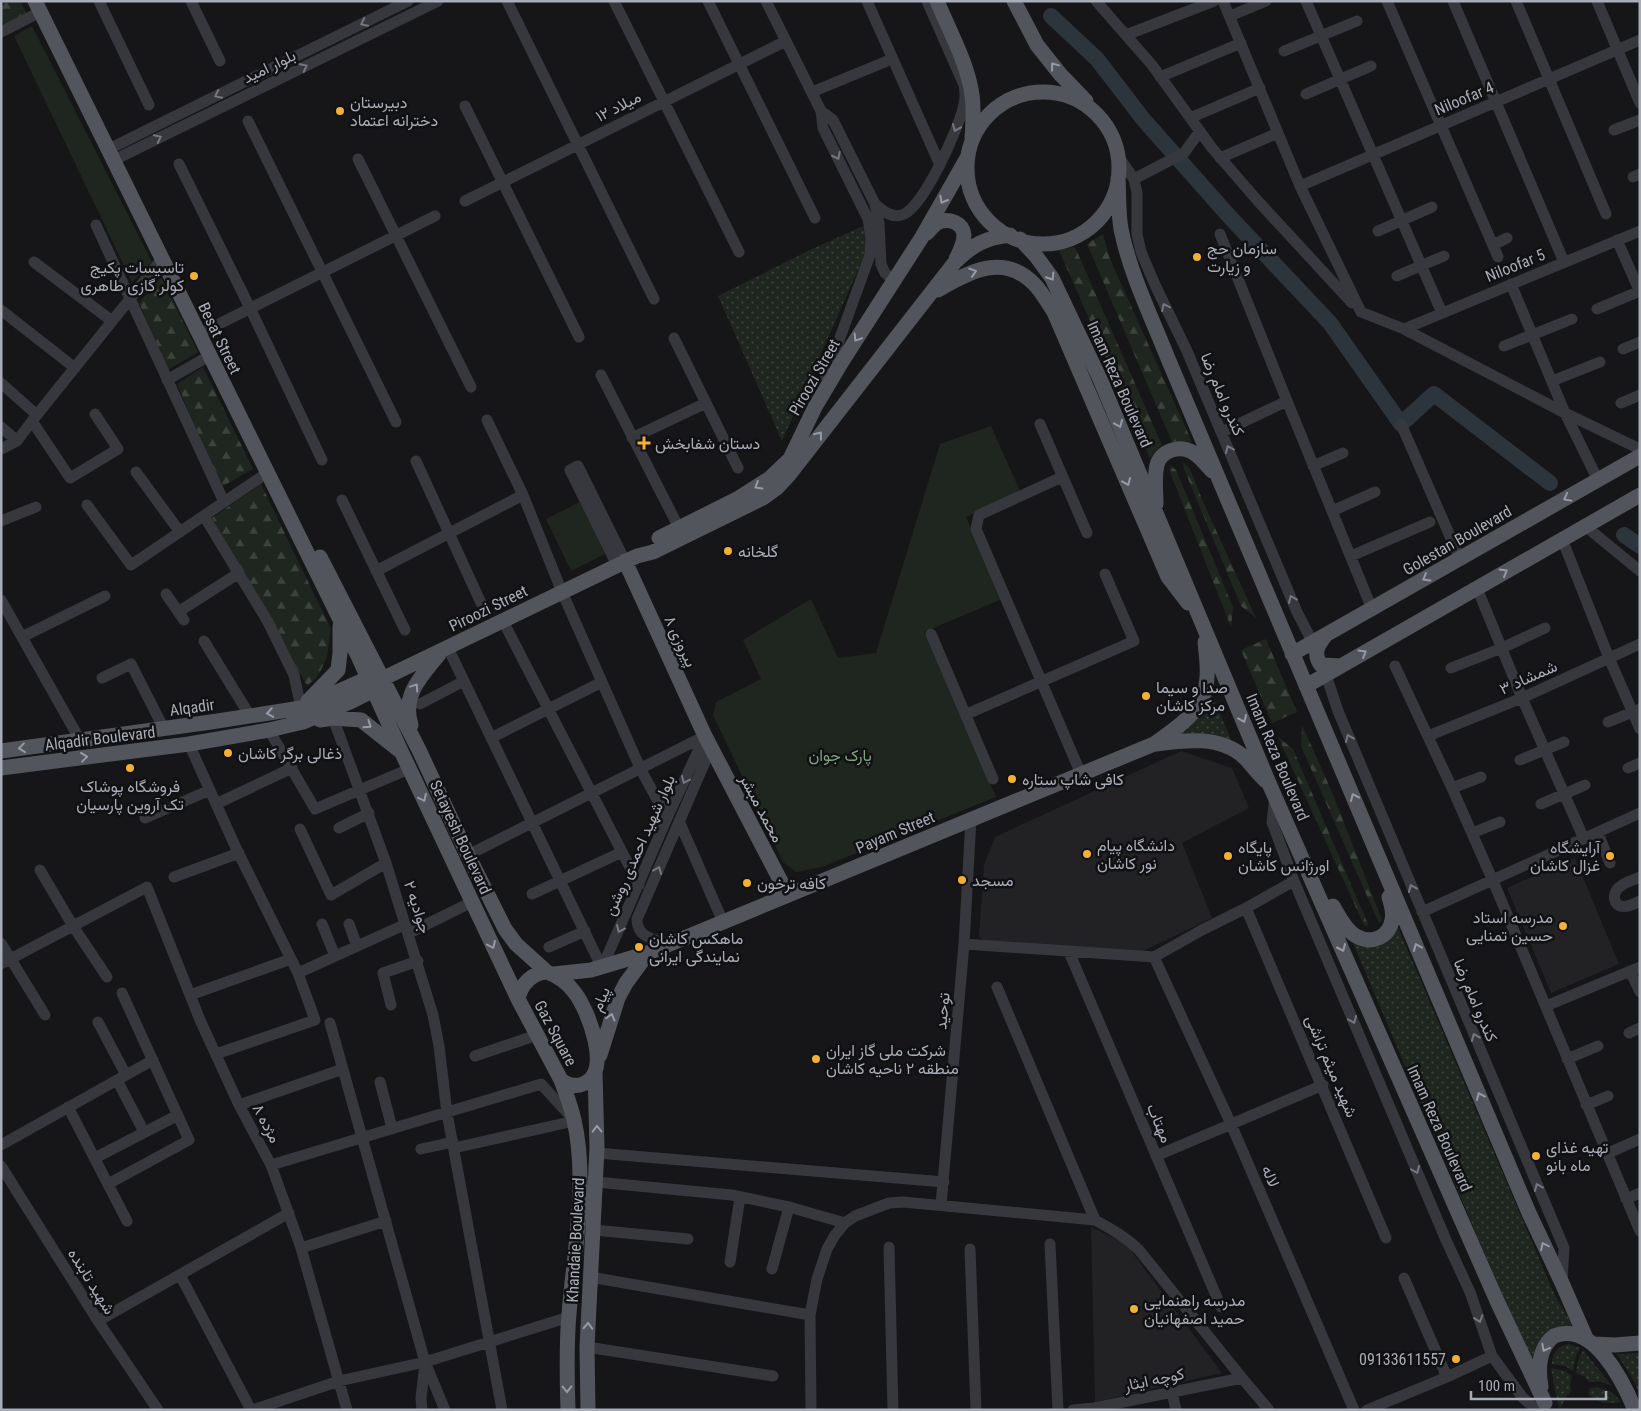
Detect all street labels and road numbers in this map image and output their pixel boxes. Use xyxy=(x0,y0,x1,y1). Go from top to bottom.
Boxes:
street label: بلوار امید xyxy=(240,46,299,88)
street label: Niloofar 4 xyxy=(1432,77,1497,119)
street label: میلاد ۱۲ xyxy=(592,87,644,126)
street label: Niloofar 5 xyxy=(1483,245,1548,286)
street label: Besat Street xyxy=(194,299,245,377)
street label: Imam Reza Boulevard xyxy=(1083,318,1156,450)
street label: Piroozi Street xyxy=(785,335,844,419)
street label: کندرو امام رضا xyxy=(1196,350,1249,439)
street label: Golestan Boulevard xyxy=(1399,502,1515,579)
street label: Piroozi Street xyxy=(446,581,531,636)
street label: پیروزی ۸ xyxy=(659,612,701,671)
street label: شمشاد ۳ xyxy=(1496,656,1560,699)
street label: Imam Reza Boulevard xyxy=(1242,691,1313,824)
street label: Alqadir xyxy=(168,695,216,720)
street label: Alqadir Boulevard xyxy=(44,722,156,755)
street label: محمد مبشر xyxy=(734,770,787,846)
street label: بلوار شهید احمدی روشن xyxy=(600,772,680,919)
street label: Setayesh Boulevard xyxy=(426,777,495,897)
street label: Payam Street xyxy=(853,807,938,858)
street label: جوادیه ۲ xyxy=(399,878,435,937)
street label: کندرو امام رضا xyxy=(1449,956,1502,1045)
street label: پیام xyxy=(587,984,616,1015)
street label: توحید xyxy=(931,992,955,1030)
street label: Gaz Square xyxy=(530,997,581,1069)
street label: شهید میثم تراشی xyxy=(1301,1012,1362,1121)
street label: Imam Reza Boulevard xyxy=(1403,1062,1476,1194)
street label: مژده ۸ xyxy=(247,1100,285,1147)
street label: مهتاب xyxy=(1142,1101,1176,1146)
street label: لاله xyxy=(1257,1162,1284,1190)
street label: Khandaie Boulevard xyxy=(563,1177,588,1303)
street label: شهید تابنده xyxy=(63,1245,119,1318)
street label: کوچه ایثار xyxy=(1121,1364,1187,1397)

